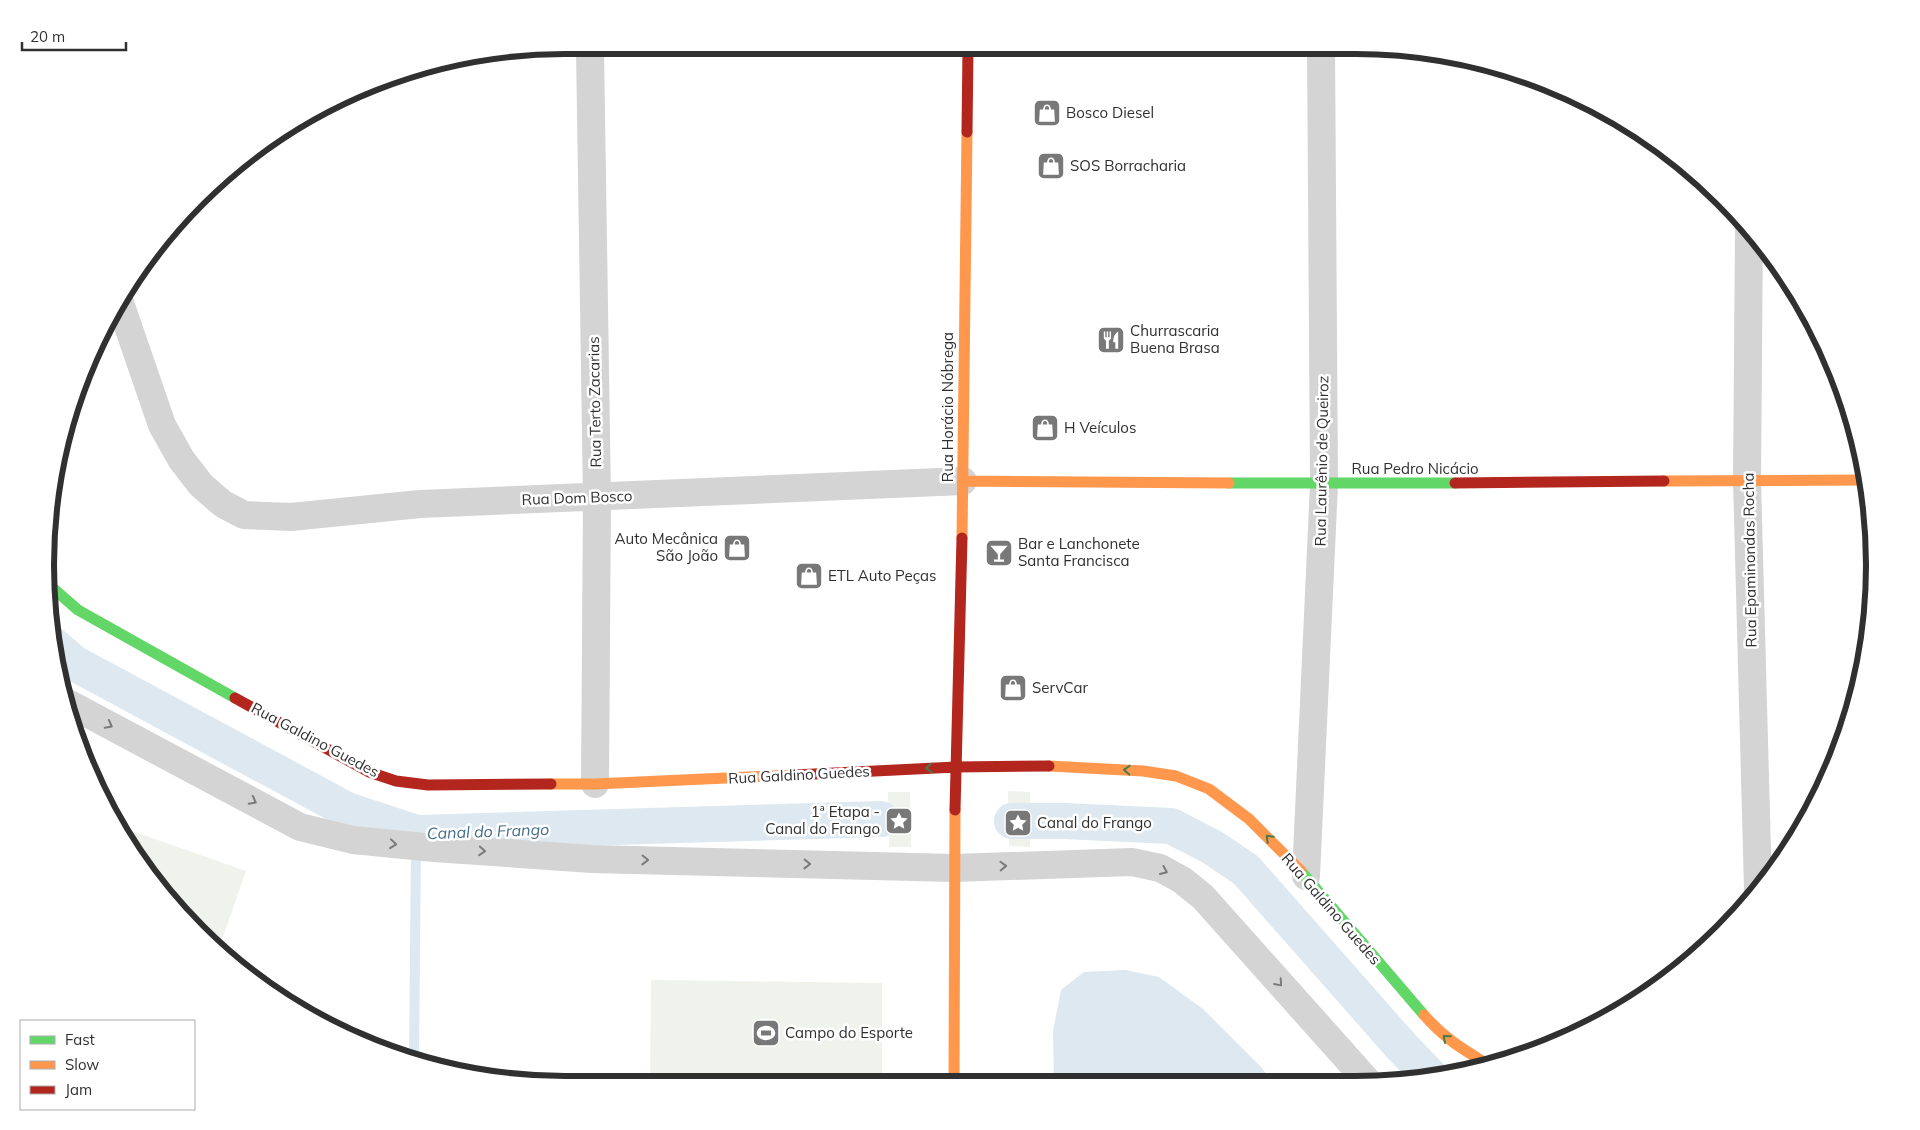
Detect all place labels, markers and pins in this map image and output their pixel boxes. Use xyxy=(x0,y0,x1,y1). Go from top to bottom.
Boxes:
shop icon: Bosco Diesel xyxy=(1032,98,1062,128)
place label: Bosco Diesel xyxy=(1066,103,1154,122)
shop icon: SOS Borracharia xyxy=(1036,151,1066,181)
place label: SOS Borracharia xyxy=(1070,156,1186,175)
place label: Churrascaria Buena Brasa xyxy=(1130,321,1220,357)
restaurant icon: Churrascaria Buena Brasa xyxy=(1096,325,1126,355)
shop icon: H Veículos xyxy=(1030,413,1060,443)
place label: H Veículos xyxy=(1064,418,1136,437)
place label: Auto Mecânica São João xyxy=(614,529,718,565)
shop icon: Auto Mecânica São João xyxy=(722,533,752,563)
place label: Bar e Lanchonete Santa Francisca xyxy=(1018,534,1140,570)
bar icon: Bar e Lanchonete Santa Francisca xyxy=(984,538,1014,568)
shop icon: ETL Auto Peças xyxy=(794,561,824,591)
place label: ETL Auto Peças xyxy=(828,566,937,585)
shop icon: ServCar xyxy=(998,673,1028,703)
place label: ServCar xyxy=(1032,678,1088,697)
place label: 1ª Etapa - Canal do Frango xyxy=(765,802,880,838)
place icon: 1ª Etapa - Canal do Frango xyxy=(884,806,914,836)
place icon: Canal do Frango xyxy=(1003,808,1033,838)
place label: Canal do Frango xyxy=(1037,813,1152,832)
sports icon: Campo do Esporte xyxy=(751,1018,781,1048)
place label: Campo do Esporte xyxy=(785,1023,913,1042)

